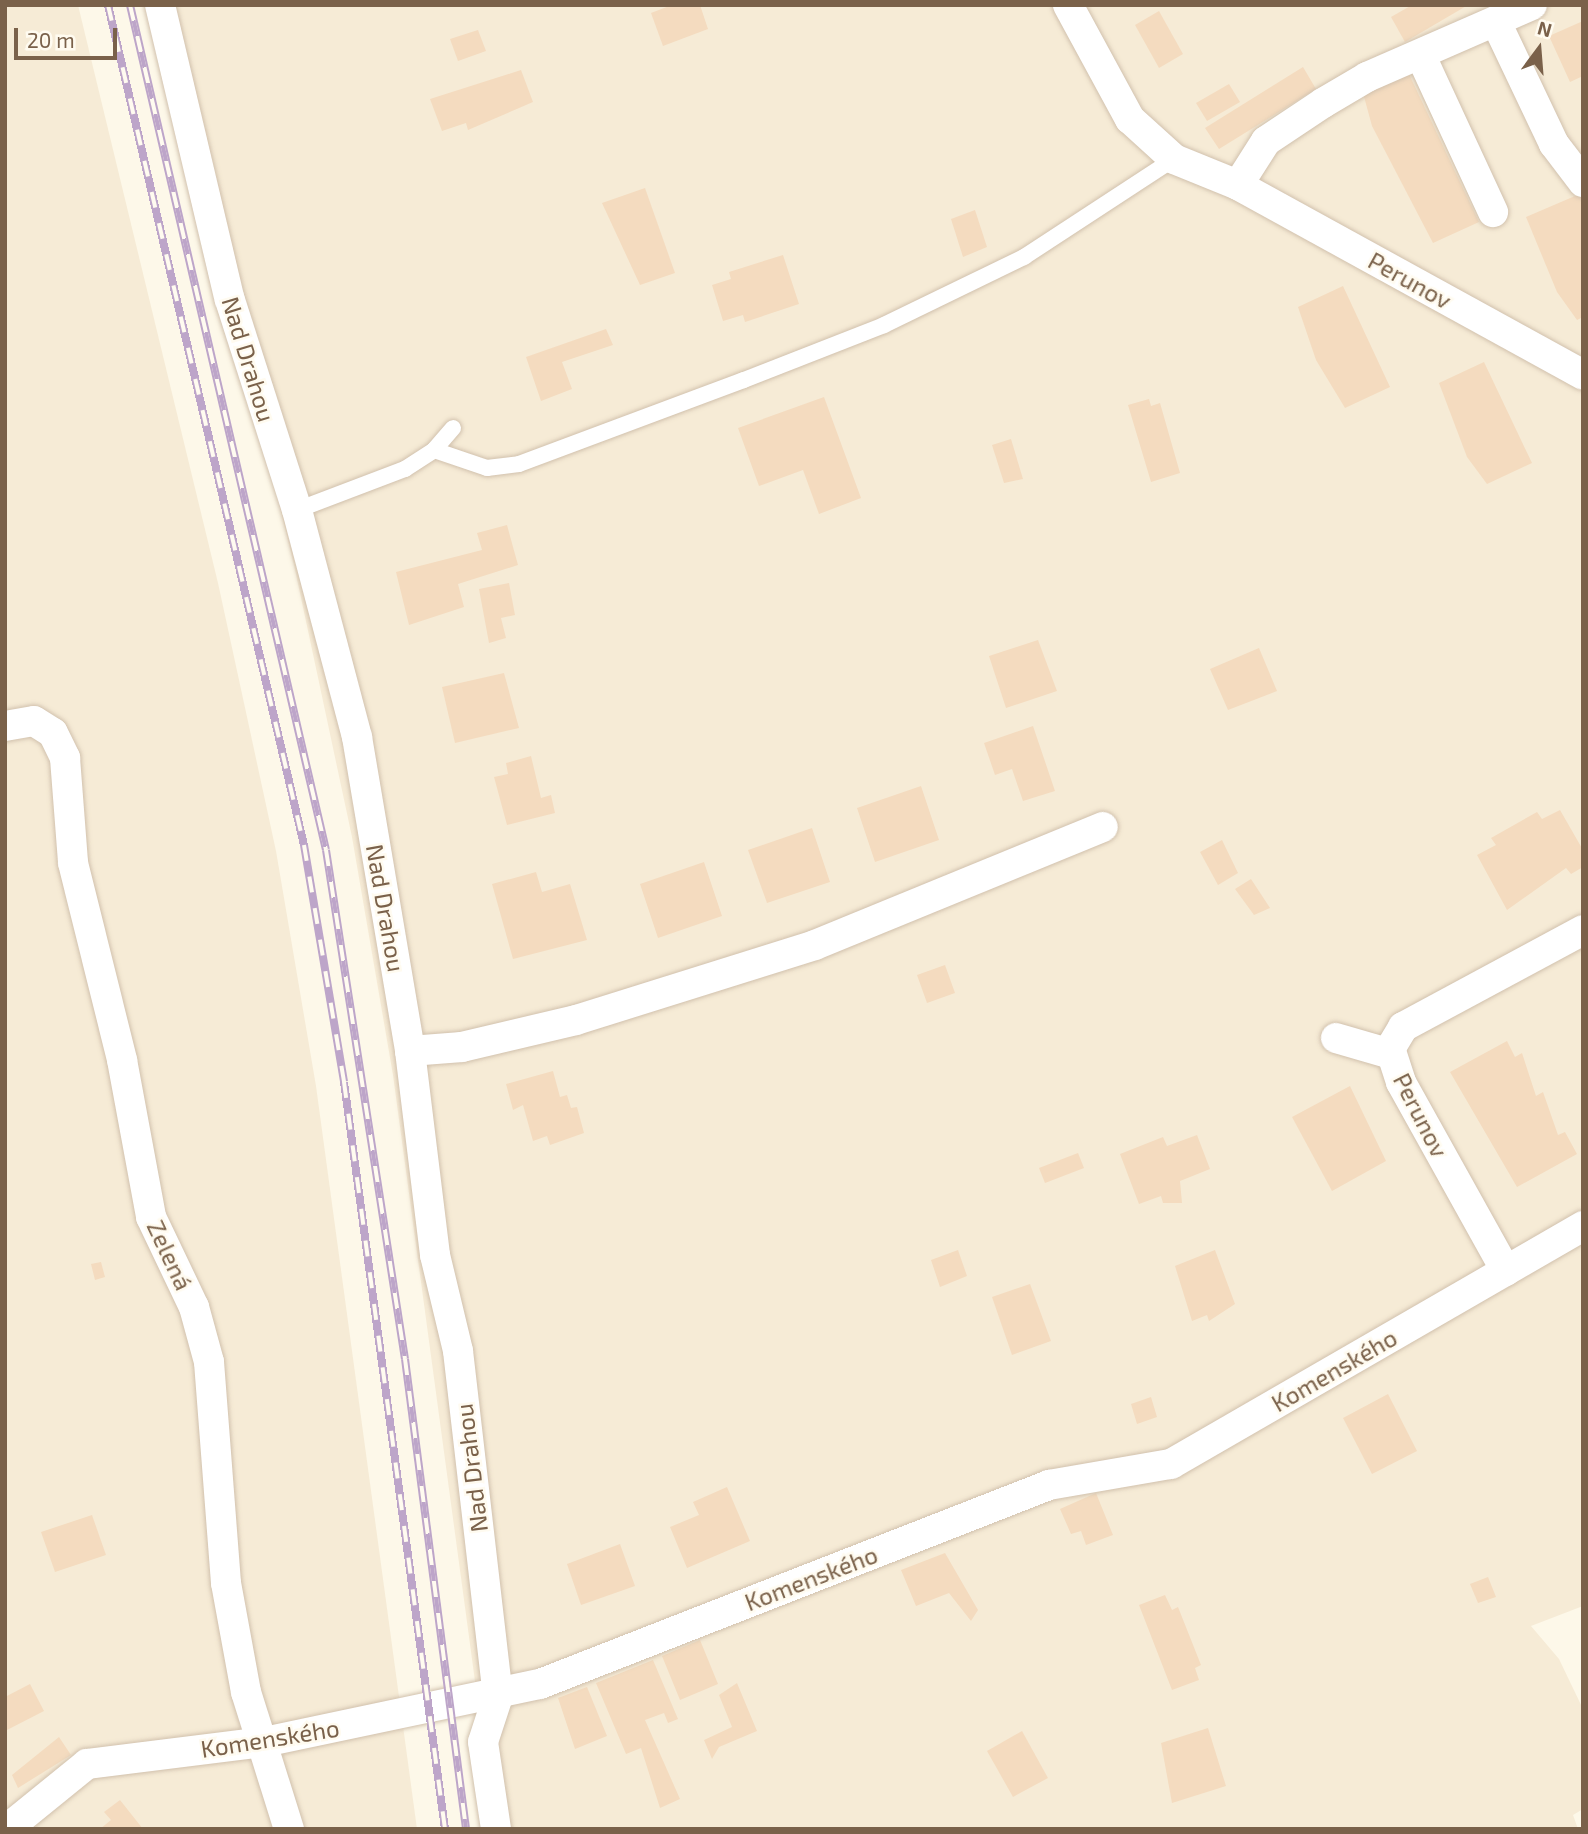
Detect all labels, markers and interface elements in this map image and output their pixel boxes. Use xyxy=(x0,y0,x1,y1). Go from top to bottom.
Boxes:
scale bar xyxy=(18,14,121,58)
north arrow xyxy=(1504,14,1574,84)
text: N xyxy=(1535,15,1555,41)
text: 20 m xyxy=(27,27,75,52)
street label: Perunov xyxy=(1364,246,1456,314)
street label: Nad Drahou xyxy=(216,293,282,425)
street label: Nad Drahou xyxy=(361,842,411,974)
street label: Perunov xyxy=(1388,1068,1454,1162)
street label: Zelená xyxy=(141,1216,199,1294)
street label: Komenského xyxy=(1266,1323,1402,1417)
street label: Nad Drahou xyxy=(449,1402,493,1534)
street label: Komenského xyxy=(741,1539,881,1617)
street label: Komenského xyxy=(199,1713,341,1763)

